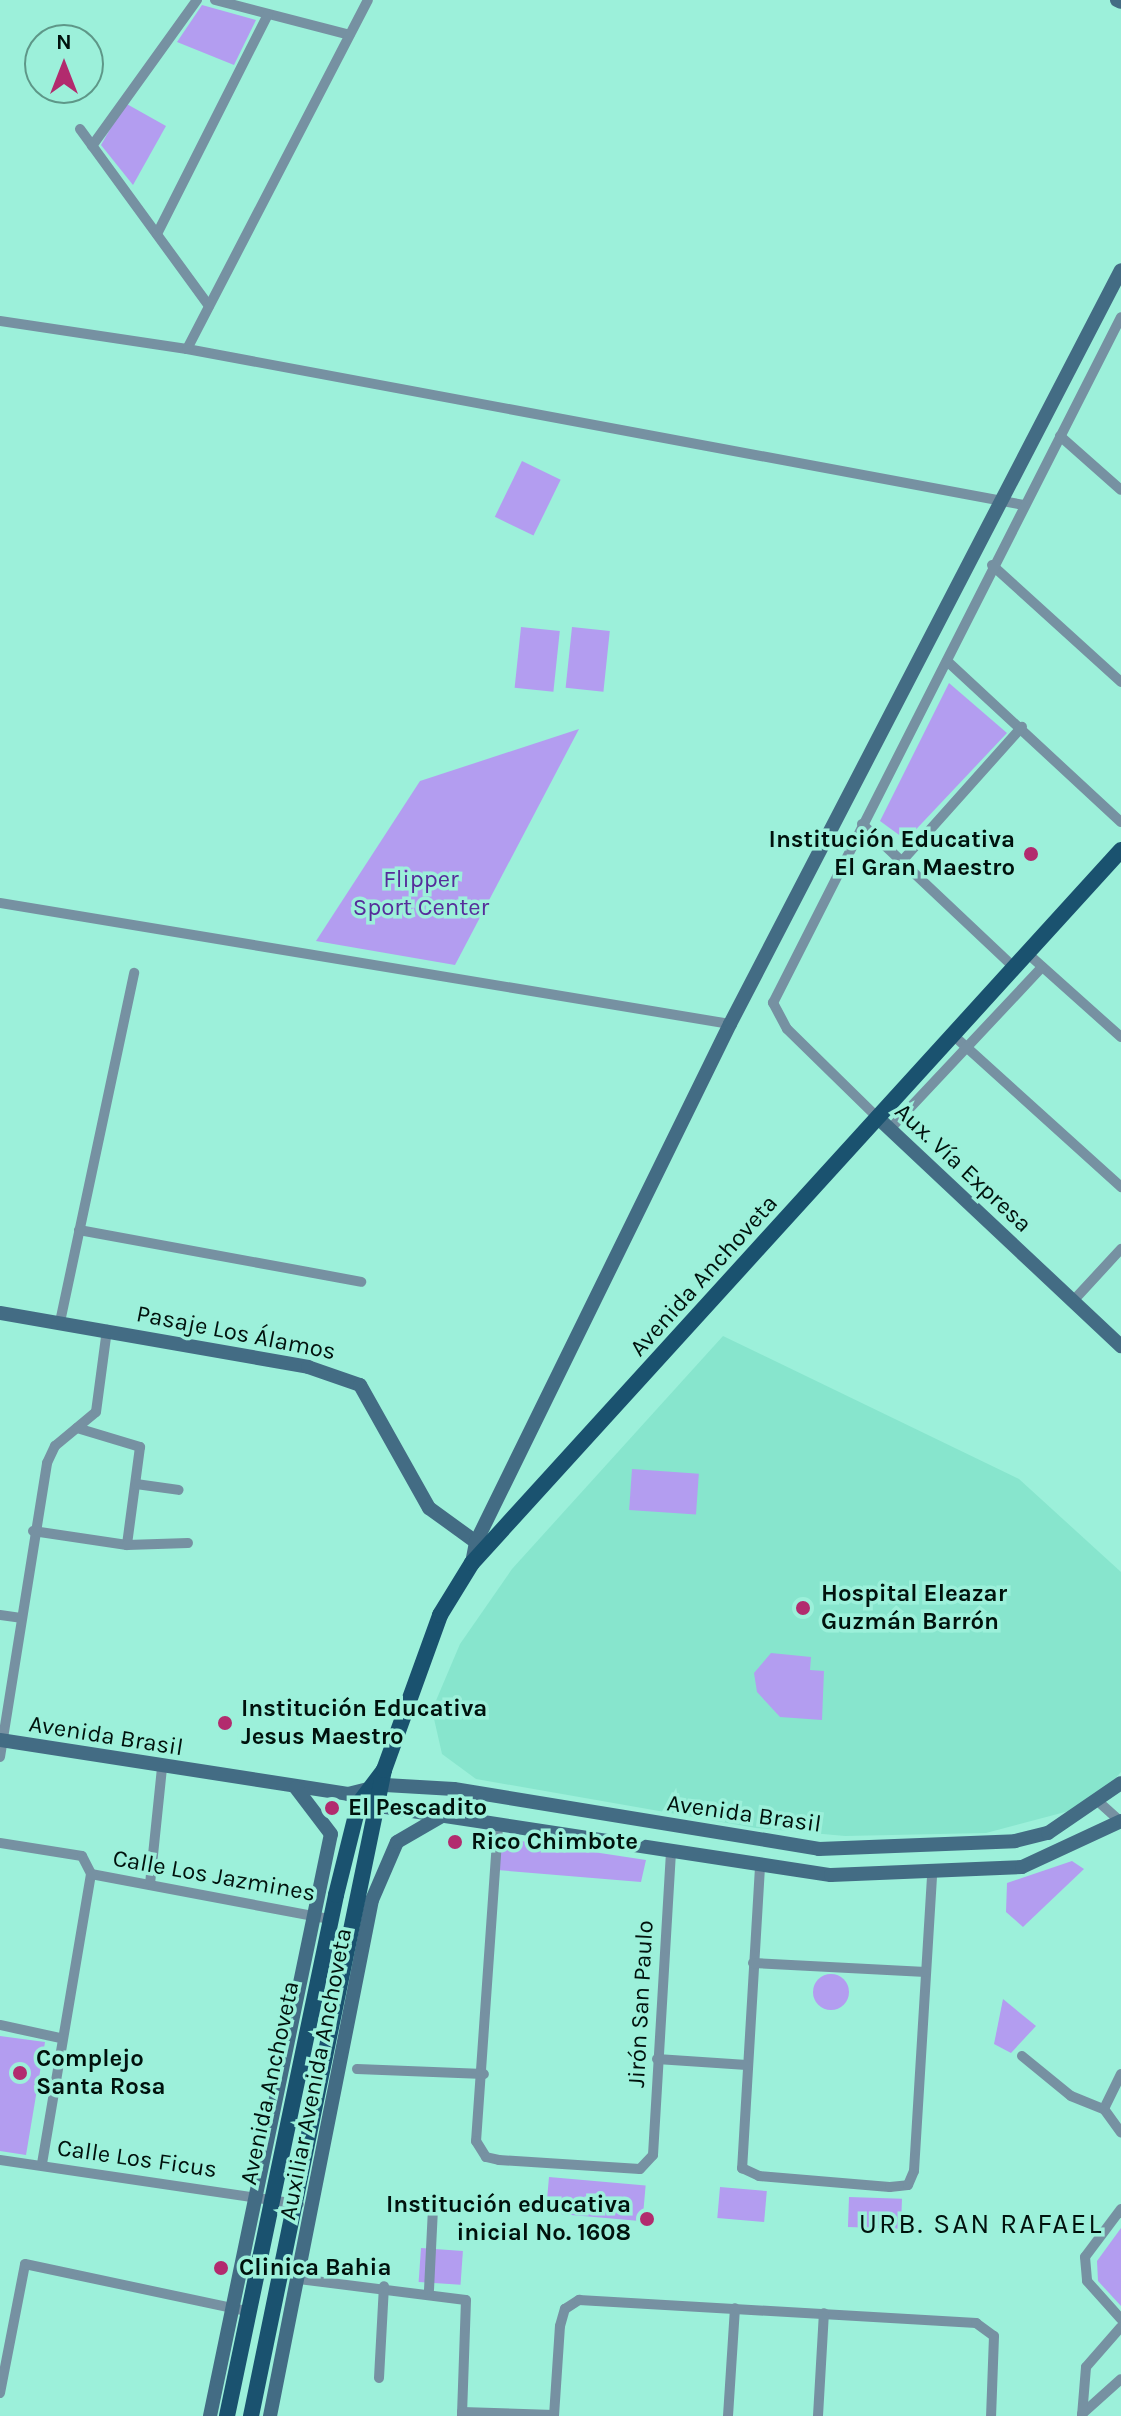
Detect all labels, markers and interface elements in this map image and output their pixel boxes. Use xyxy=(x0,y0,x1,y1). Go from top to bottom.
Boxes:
north arrow xyxy=(24,24,104,104)
text: N xyxy=(56,29,72,55)
place label: Institución Educativa El Gran Maestro xyxy=(769,826,1015,882)
marker: Institución Educativa El Gran Maestro xyxy=(1022,845,1040,863)
park label: Flipper Sport Center xyxy=(353,866,489,922)
street label: Aux. Vía Expresa xyxy=(889,1097,1037,1239)
street label: Avenida Anchoveta xyxy=(624,1189,784,1363)
street label: Pasaje Los Álamos xyxy=(134,1300,338,1366)
place label: Hospital Eleazar Guzmán Barrón xyxy=(821,1580,1007,1636)
marker: Hospital Eleazar Guzmán Barrón xyxy=(792,1597,814,1619)
place label: Institución Educativa Jesus Maestro xyxy=(241,1695,487,1751)
street label: Avenida Brasil xyxy=(27,1710,185,1762)
marker: Institución Educativa Jesus Maestro xyxy=(216,1714,234,1732)
street label: Avenida Brasil xyxy=(665,1789,823,1839)
place label: El Pescadito xyxy=(348,1794,487,1822)
marker: El Pescadito xyxy=(323,1799,341,1817)
place label: Rico Chimbote xyxy=(471,1828,638,1856)
marker: Rico Chimbote xyxy=(446,1833,464,1851)
street label: Calle Los Jazmines xyxy=(110,1844,318,1908)
street label: Jirón San Paulo xyxy=(622,1920,660,2088)
street label: Auxiliar Avenida Anchoveta xyxy=(274,1926,358,2222)
street label: Avenida Anchoveta xyxy=(234,1979,306,2187)
place label: Complejo Santa Rosa xyxy=(36,2045,166,2101)
marker: Complejo Santa Rosa xyxy=(11,2064,29,2082)
street label: Calle Los Ficus xyxy=(55,2134,219,2184)
place label: Institución educativa inicial No. 1608 xyxy=(386,2191,631,2247)
district label: URB. SAN RAFAEL xyxy=(859,2207,1103,2241)
marker: Institución educativa inicial No. 1608 xyxy=(638,2210,656,2228)
place label: Clinica Bahia xyxy=(239,2254,391,2282)
marker: Clinica Bahia xyxy=(210,2257,232,2279)

